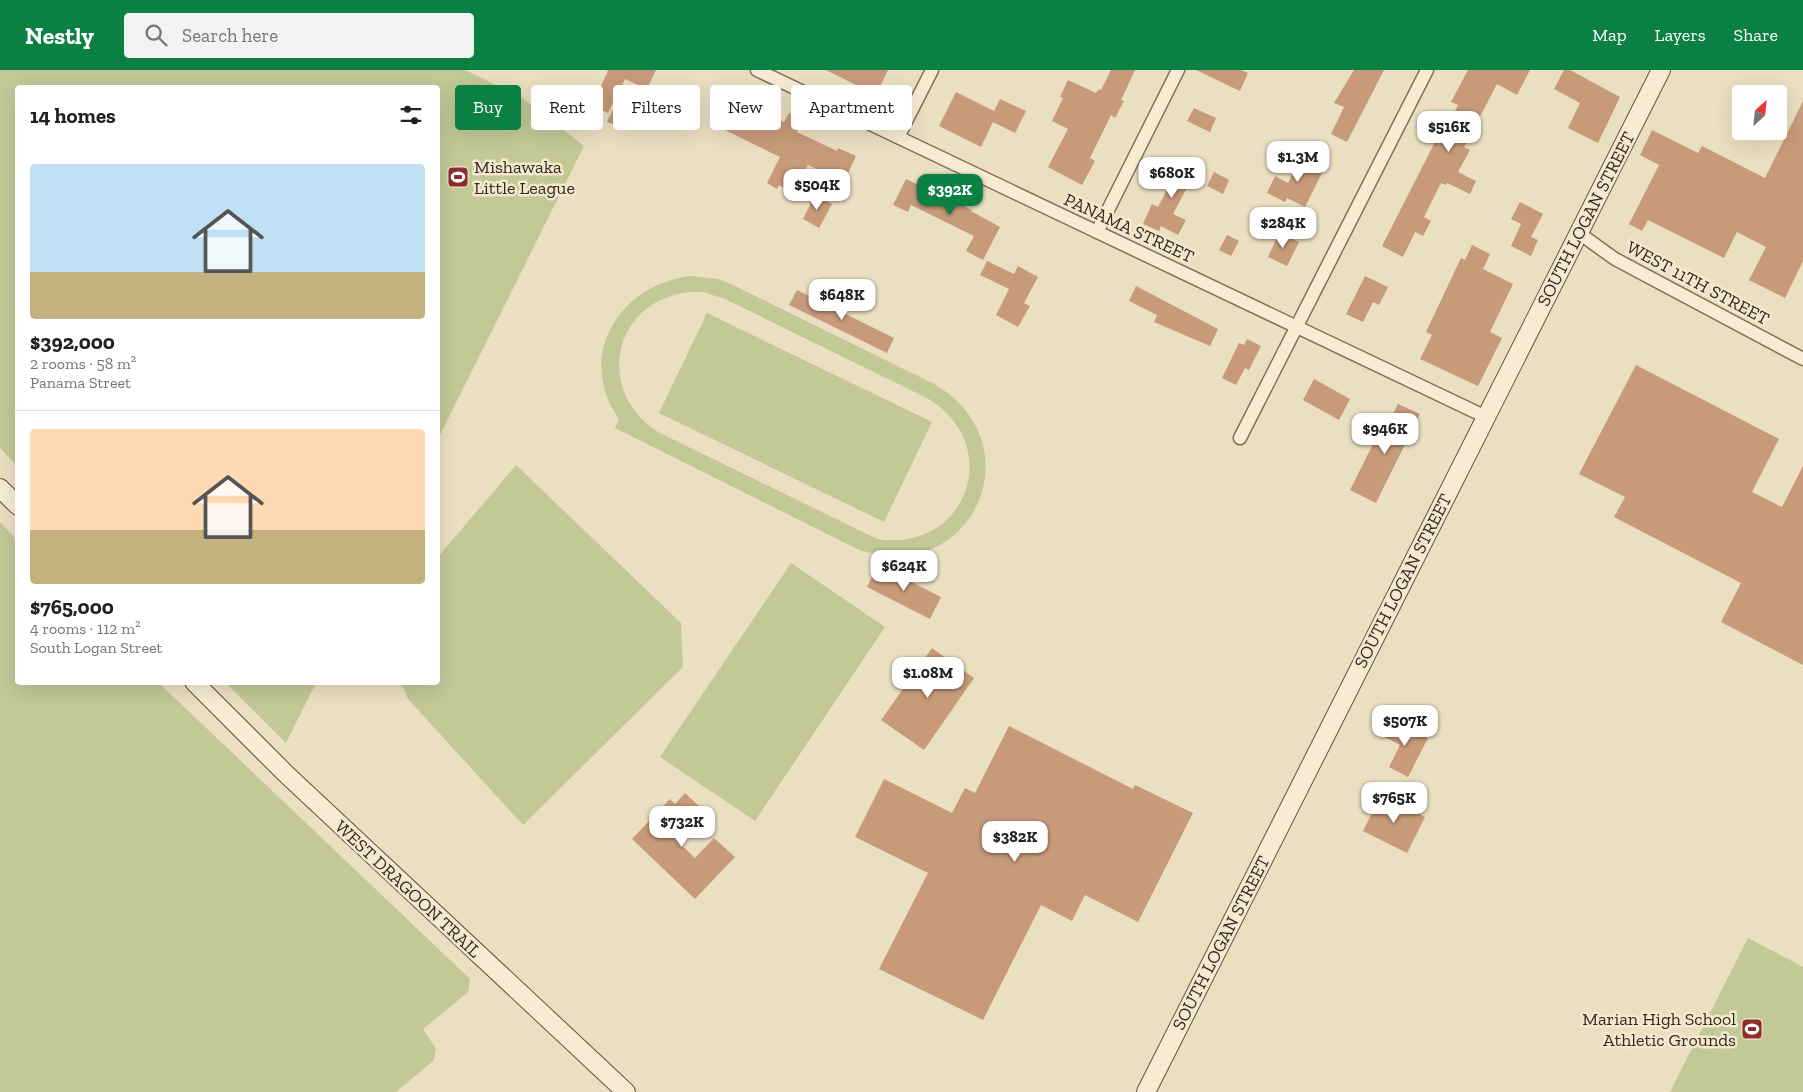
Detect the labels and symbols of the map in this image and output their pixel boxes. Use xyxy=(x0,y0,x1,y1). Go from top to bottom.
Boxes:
north arrow xyxy=(1732,85,1788,140)
pin: $516K xyxy=(1414,111,1484,153)
street label: SOUTH LOGAN STREET xyxy=(1532,128,1640,310)
pin: $1.3M xyxy=(1263,140,1333,183)
place label: Mishawaka Little League xyxy=(474,156,575,199)
pin: $680K xyxy=(1137,156,1207,199)
sports icon: Mishawaka Little League xyxy=(446,165,470,189)
pin: $504K xyxy=(782,168,852,211)
pin: $392K xyxy=(915,174,985,216)
street label: PANAMA STREET xyxy=(1060,188,1198,268)
pin: $284K xyxy=(1248,206,1318,249)
street label: WEST 11TH STREET xyxy=(1623,236,1773,330)
pin: $648K xyxy=(807,278,877,321)
pin: $946K xyxy=(1350,412,1420,455)
street label: SOUTH LOGAN STREET xyxy=(1349,490,1457,672)
pin: $624K xyxy=(869,550,939,592)
pin: $1.08M xyxy=(887,656,969,699)
pin: $507K xyxy=(1370,704,1440,747)
pin: $765K xyxy=(1359,782,1429,824)
pin: $732K xyxy=(647,806,717,848)
street label: WEST DRAGOON TRAIL xyxy=(330,816,486,963)
pin: $382K xyxy=(980,820,1050,863)
street label: SOUTH LOGAN STREET xyxy=(1167,852,1275,1034)
place label: Marian High School Athletic Grounds xyxy=(1582,1008,1736,1051)
sports icon: Marian High School Athletic Grounds xyxy=(1740,1017,1764,1041)

